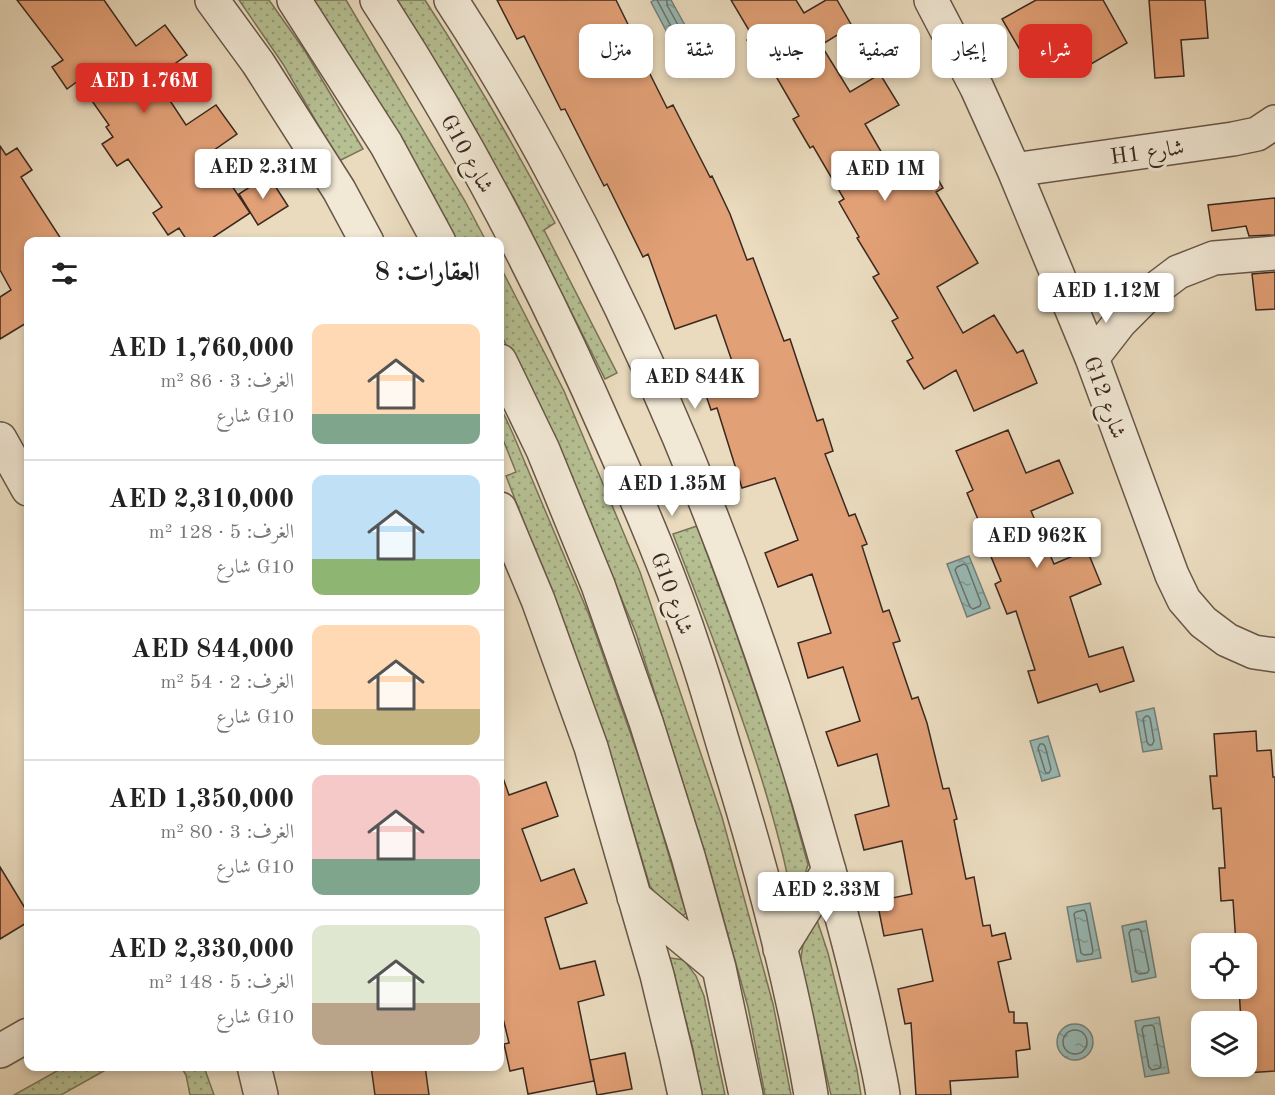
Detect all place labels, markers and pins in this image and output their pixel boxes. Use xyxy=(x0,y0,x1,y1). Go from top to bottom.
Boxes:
pin: AED 1.76M xyxy=(75,63,213,114)
pin: AED 2.31M xyxy=(194,149,332,200)
pin: AED 1M xyxy=(836,151,934,202)
pin: AED 1.12M xyxy=(1037,273,1175,324)
pin: AED 844K xyxy=(633,359,757,410)
pin: AED 1.35M xyxy=(603,466,741,517)
pin: AED 962K xyxy=(975,518,1099,569)
pin: AED 2.33M xyxy=(757,872,895,923)

